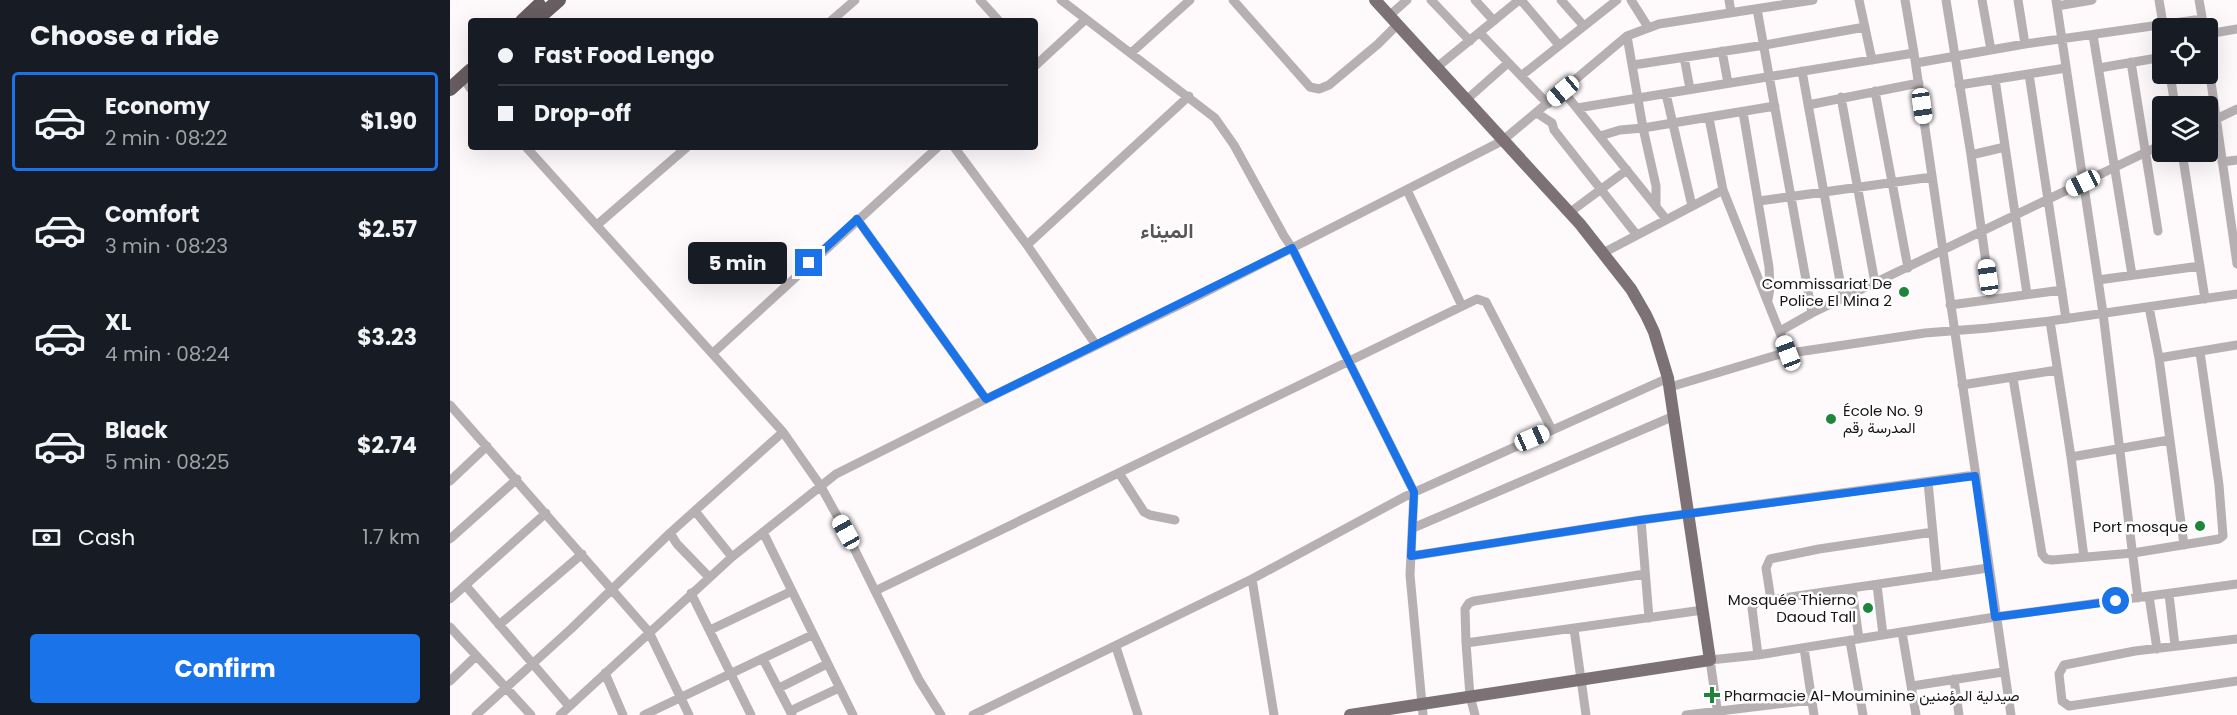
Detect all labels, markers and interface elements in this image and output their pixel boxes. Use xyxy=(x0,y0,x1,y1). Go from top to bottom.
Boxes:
text: Choose a ride xyxy=(30,17,219,54)
map controls xyxy=(2152,18,2218,162)
button: locate xyxy=(2152,18,2218,84)
text: Fast Food Lengo xyxy=(534,40,714,71)
car xyxy=(1543,73,1583,109)
car xyxy=(1911,87,1933,125)
text: Economy xyxy=(105,91,210,122)
icon: car xyxy=(33,95,87,149)
button: layers xyxy=(2152,96,2218,162)
text: Drop-off xyxy=(534,98,631,129)
text: $1.90 xyxy=(360,106,417,137)
text: 2 min · 08:22 xyxy=(105,124,228,152)
car xyxy=(2063,167,2103,199)
text: Comfort xyxy=(105,199,199,230)
icon: car xyxy=(33,203,87,257)
text: $2.57 xyxy=(358,214,417,245)
district label: الميناء xyxy=(1140,216,1194,245)
text: 3 min · 08:23 xyxy=(105,232,228,260)
callout: 5 min xyxy=(689,242,788,284)
text: 5 min xyxy=(709,249,766,277)
route end xyxy=(795,249,822,276)
car xyxy=(1977,258,1999,296)
place label: Commissariat De Police El Mina 2 xyxy=(1762,273,1892,311)
marker: Commissariat De Police El Mina 2 xyxy=(1897,285,1911,299)
text: XL xyxy=(105,307,131,338)
icon: car xyxy=(33,311,87,365)
text: $3.23 xyxy=(357,322,417,353)
car xyxy=(1773,333,1803,373)
text: 4 min · 08:24 xyxy=(105,340,230,368)
place label: École No. 9 المدرسة رقم xyxy=(1843,400,1923,438)
marker: École No. 9 المدرسة رقم xyxy=(1824,412,1838,426)
text: Black xyxy=(105,415,168,446)
icon: car xyxy=(33,419,87,473)
car xyxy=(1512,422,1552,454)
text: $2.74 xyxy=(357,430,417,461)
text: 5 min · 08:25 xyxy=(105,448,230,476)
car xyxy=(829,512,863,552)
place label: Port mosque xyxy=(2093,516,2188,537)
marker: Port mosque xyxy=(2193,519,2207,533)
icon: cash xyxy=(30,521,63,554)
text: Cash xyxy=(78,522,135,553)
text: 1.7 km xyxy=(362,523,420,551)
route start xyxy=(2102,587,2129,614)
place label: Mosquée Thierno Daoud Tall xyxy=(1728,589,1856,627)
marker: Mosquée Thierno Daoud Tall xyxy=(1861,601,1875,615)
button: Confirm xyxy=(30,634,420,703)
place label: Pharmacie Al-Mouminine صيدلية المؤمنين xyxy=(1724,685,2020,706)
marker: Pharmacie Al-Mouminine صيدلية المؤمنين xyxy=(1705,688,1719,702)

